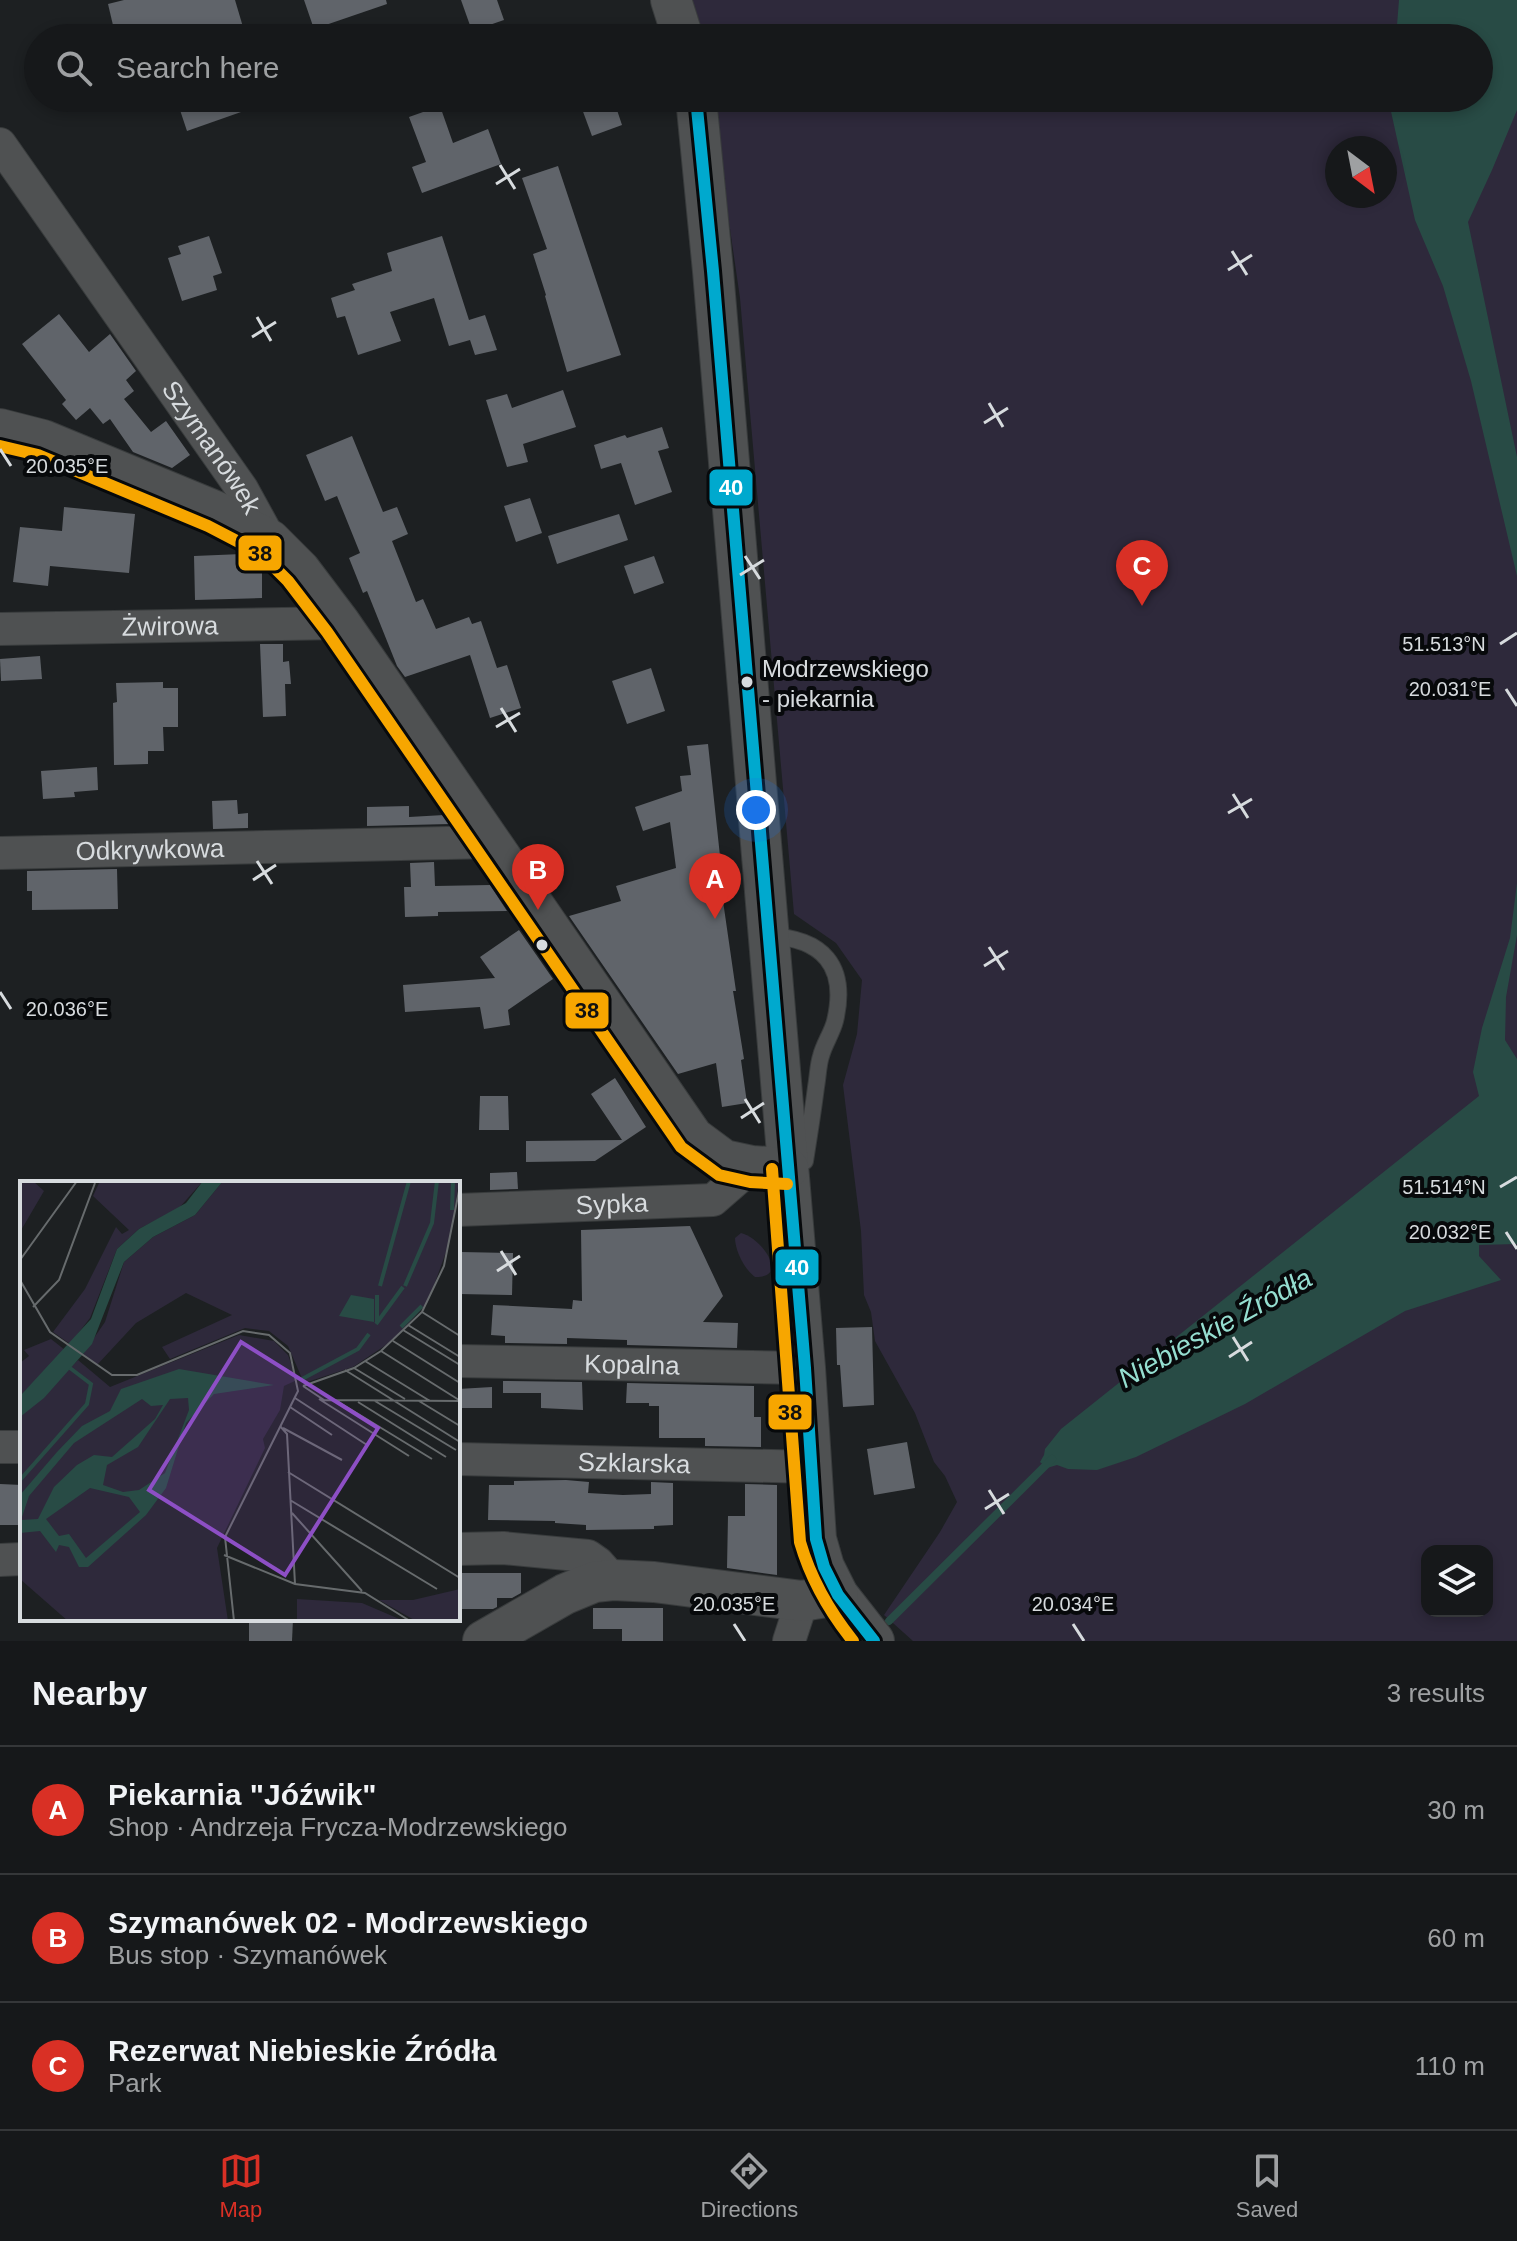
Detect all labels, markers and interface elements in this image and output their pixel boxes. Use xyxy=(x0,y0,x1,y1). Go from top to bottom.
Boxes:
search box xyxy=(24,24,1493,112)
icon: search xyxy=(52,46,96,90)
text: Search here xyxy=(116,51,279,84)
north arrow xyxy=(1325,136,1397,208)
street label: Szymanówek xyxy=(156,375,268,520)
text: 20.035°E xyxy=(26,455,108,477)
line badge: 40 xyxy=(708,468,754,507)
text: 40 xyxy=(719,475,743,500)
line badge: 38 xyxy=(237,534,283,572)
pin: C xyxy=(1116,540,1168,606)
text: 38 xyxy=(248,541,272,566)
street label: Żwirowa xyxy=(121,610,219,642)
text: 51.513°N xyxy=(1402,633,1486,655)
place label: Modrzewskiego - piekarnia xyxy=(762,655,929,712)
marker: Modrzewskiego - piekarnia xyxy=(739,674,755,690)
text: 20.031°E xyxy=(1409,678,1491,700)
your location xyxy=(736,790,776,830)
street label: Odkrywkowa xyxy=(75,833,225,866)
pin: B xyxy=(512,844,564,910)
pin: A xyxy=(689,853,741,919)
unlabelled marker xyxy=(534,937,550,953)
line badge: 38 xyxy=(564,991,610,1030)
text: 20.036°E xyxy=(26,998,108,1020)
text: 38 xyxy=(575,998,599,1023)
text: 51.514°N xyxy=(1402,1176,1486,1198)
inset map xyxy=(20,1181,460,1621)
street label: Sypka xyxy=(575,1188,649,1220)
text: 20.032°E xyxy=(1409,1221,1491,1243)
line badge: 40 xyxy=(774,1248,820,1287)
text: 40 xyxy=(785,1255,809,1280)
water label: Niebieskie Źródła xyxy=(1113,1262,1317,1394)
street label: Kopalna xyxy=(584,1349,681,1380)
line badge: 38 xyxy=(767,1393,813,1431)
text: 38 xyxy=(778,1400,802,1425)
street label: Szklarska xyxy=(577,1447,691,1479)
map controls xyxy=(1421,1545,1493,1617)
button: layers xyxy=(1421,1545,1493,1617)
text: 20.035°E xyxy=(693,1593,775,1615)
text: 20.034°E xyxy=(1032,1593,1114,1615)
text: Nearby xyxy=(32,1674,147,1712)
text: 3 results xyxy=(1387,1678,1485,1708)
text: Piekarnia "Jóźwik" xyxy=(108,1778,377,1811)
text: A xyxy=(49,1795,67,1825)
text: 30 m xyxy=(1427,1795,1485,1825)
text: Shop · Andrzeja Frycza-Modrzewskiego xyxy=(108,1812,568,1842)
text: Szymanówek 02 - Modrzewskiego xyxy=(108,1906,588,1939)
text: B xyxy=(49,1923,67,1953)
text: 60 m xyxy=(1427,1923,1485,1953)
text: Bus stop · Szymanówek xyxy=(108,1940,387,1970)
text: Rezerwat Niebieskie Źródła xyxy=(108,2034,496,2067)
text: C xyxy=(49,2051,67,2081)
text: 110 m xyxy=(1415,2051,1485,2081)
text: Park xyxy=(108,2068,161,2098)
tab: Map xyxy=(219,2149,263,2223)
tab: Directions xyxy=(700,2149,798,2223)
tab: Saved xyxy=(1236,2149,1298,2223)

